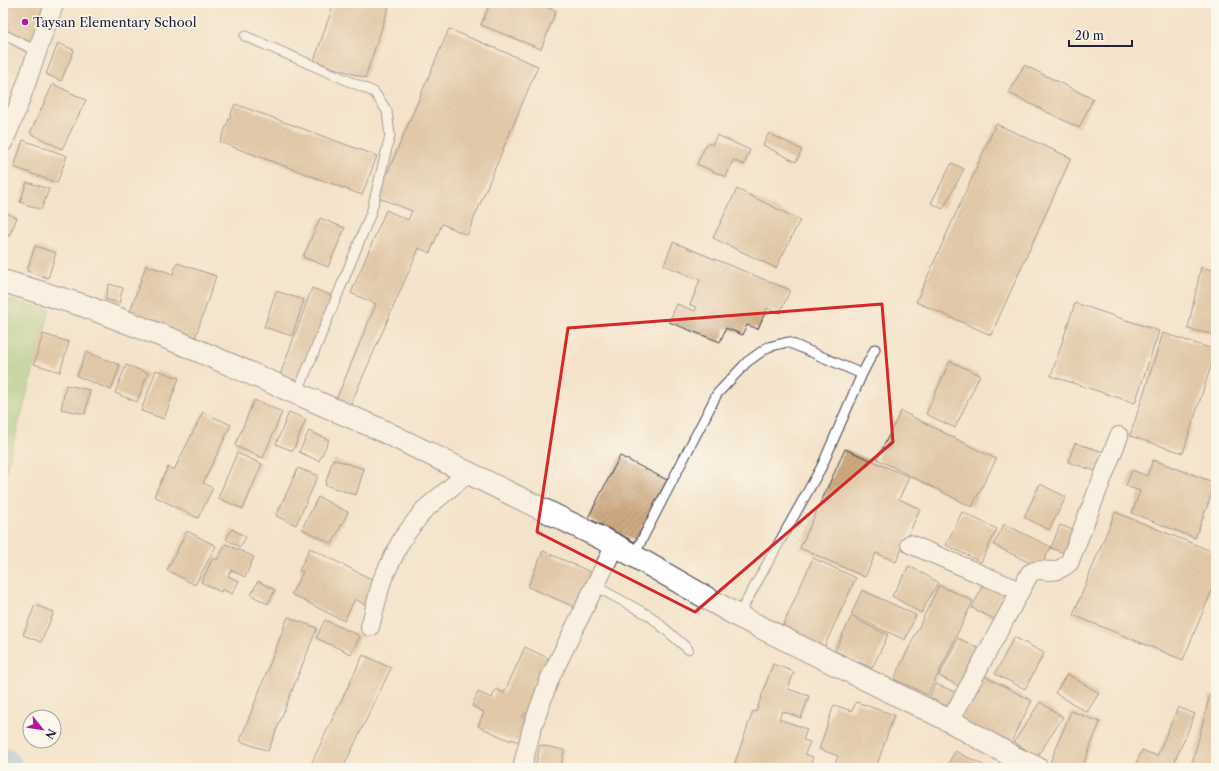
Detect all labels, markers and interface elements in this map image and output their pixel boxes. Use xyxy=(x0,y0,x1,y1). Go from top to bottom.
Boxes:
place label: Taysan Elementary School xyxy=(33,14,197,30)
marker: Taysan Elementary School xyxy=(20,17,30,27)
scale bar xyxy=(1069,22,1132,48)
text: 20 m xyxy=(1075,28,1104,43)
north arrow xyxy=(22,709,62,749)
text: N xyxy=(42,726,59,742)

